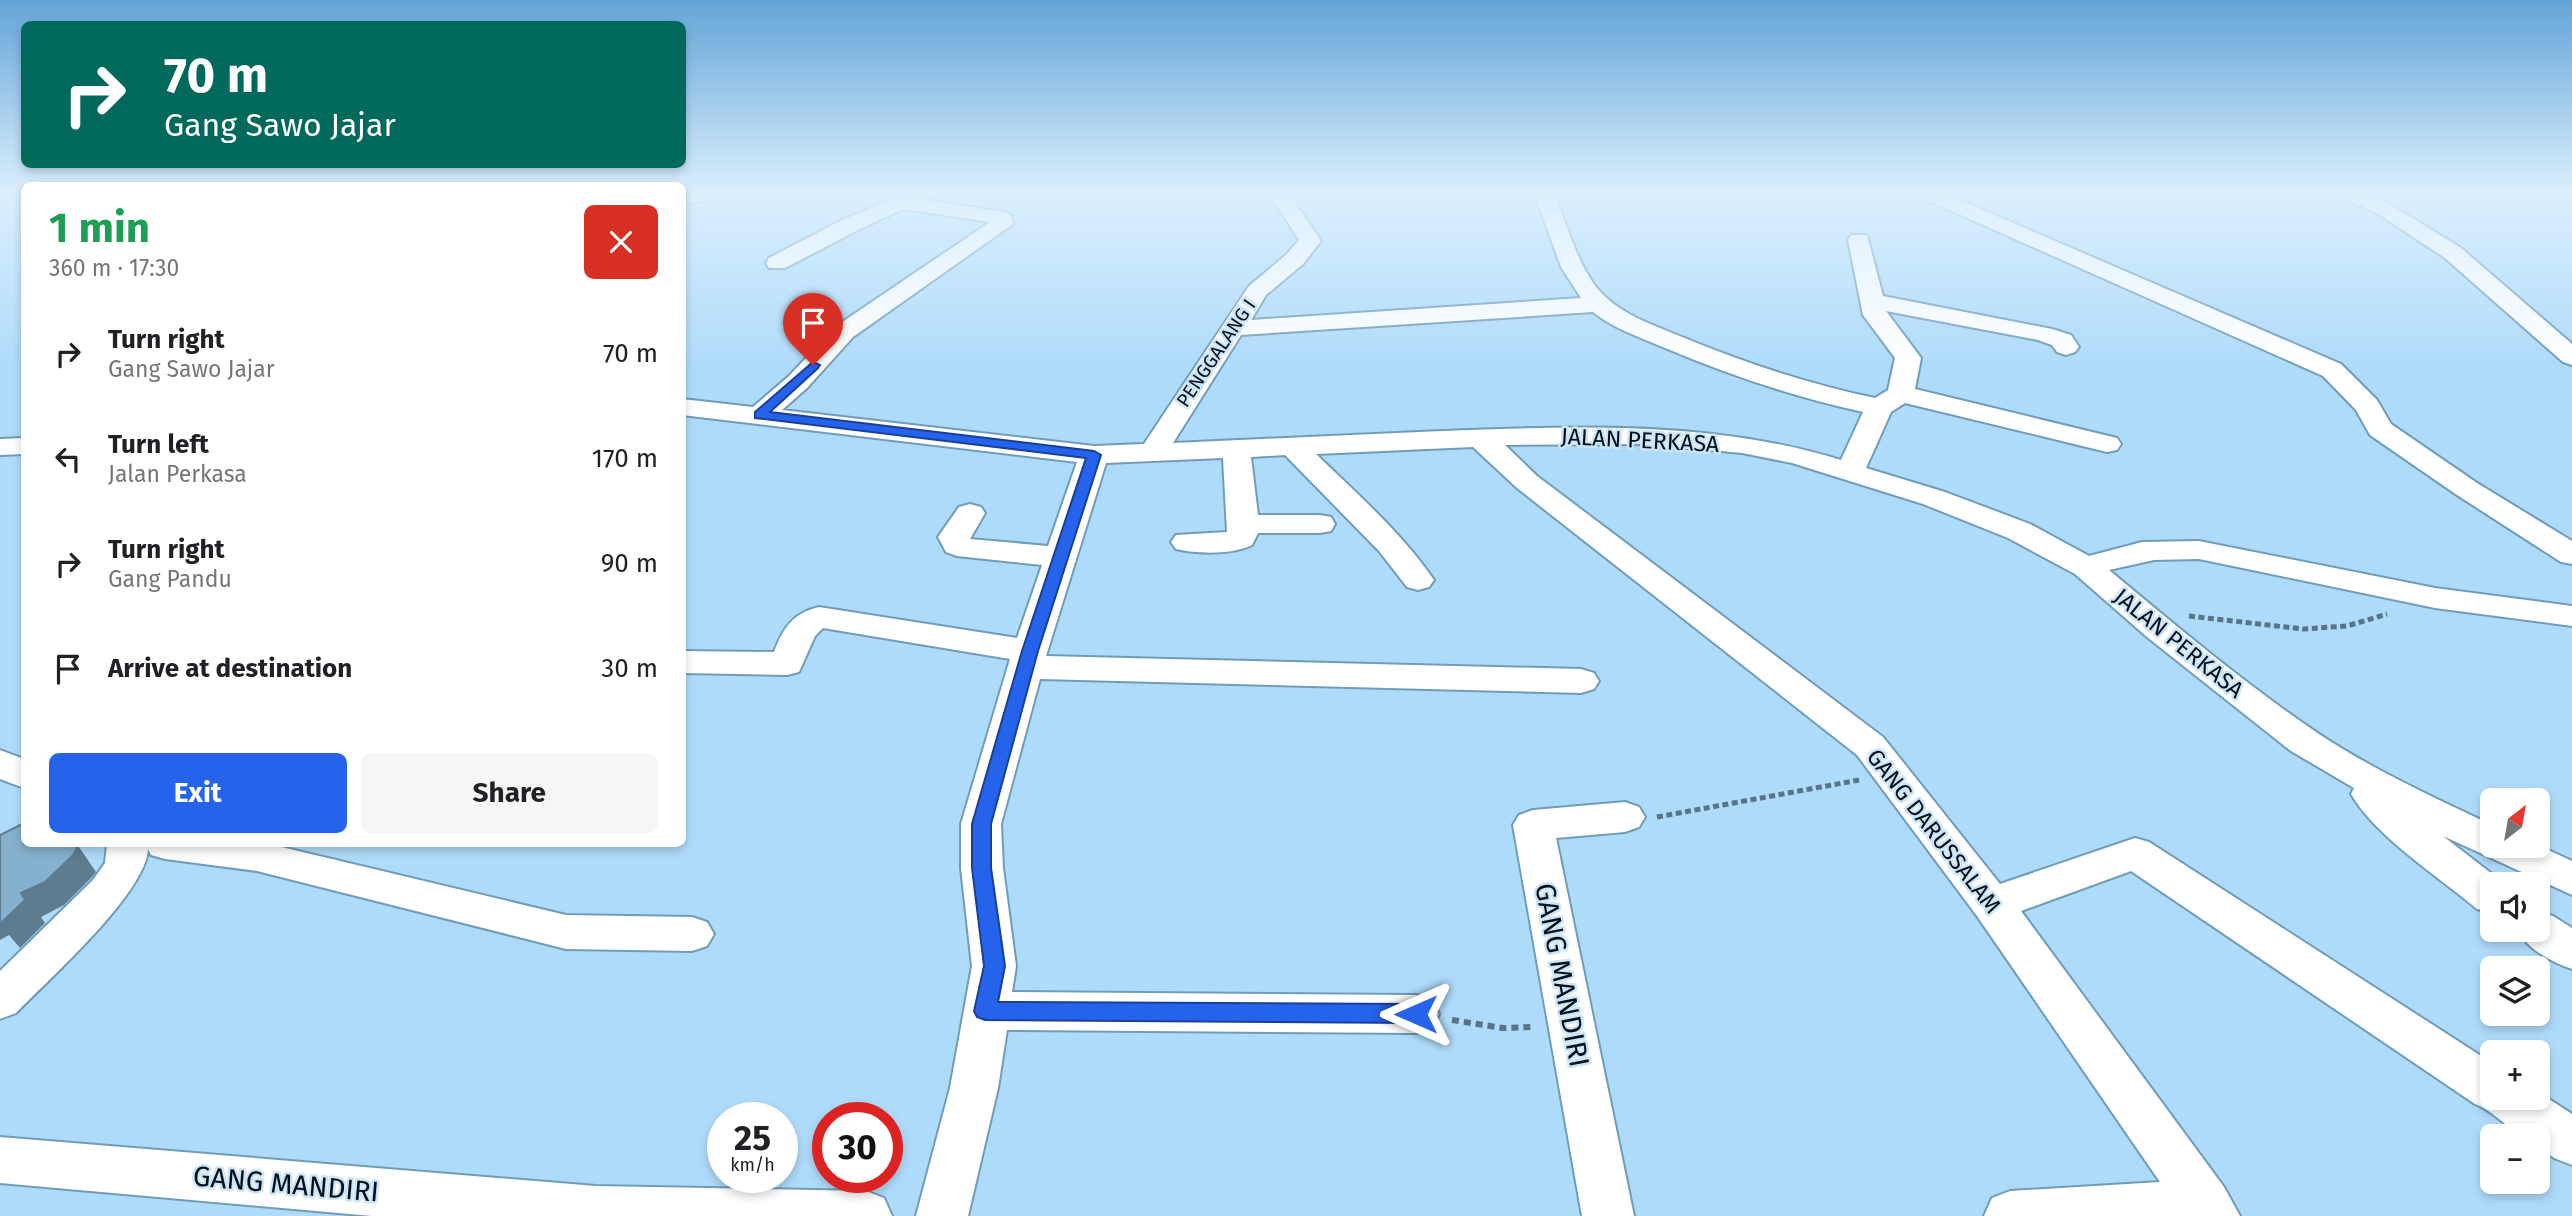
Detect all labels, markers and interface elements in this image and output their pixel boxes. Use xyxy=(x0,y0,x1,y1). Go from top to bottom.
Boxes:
text: 70 m xyxy=(164,46,268,105)
icon: right xyxy=(49,49,140,140)
text: Gang Sawo Jajar xyxy=(164,106,396,144)
text: 1 min xyxy=(49,203,150,253)
button: close xyxy=(584,205,658,279)
text: 360 m · 17:30 xyxy=(49,254,179,282)
pin xyxy=(783,293,843,365)
street label: PENGGALANG I xyxy=(1172,295,1260,411)
icon: arrive xyxy=(794,304,832,342)
text: Turn right xyxy=(108,324,225,355)
icon: right xyxy=(49,335,87,373)
text: 70 m xyxy=(603,338,658,369)
text: Gang Sawo Jajar xyxy=(108,355,275,383)
street label: JALAN PERKASA xyxy=(1560,422,1721,458)
text: Turn left xyxy=(108,429,209,460)
icon: left xyxy=(49,440,87,478)
text: 170 m xyxy=(592,443,658,474)
text: Jalan Perkasa xyxy=(108,460,247,488)
text: Turn right xyxy=(108,534,225,565)
icon: right xyxy=(49,545,87,583)
text: 90 m xyxy=(601,548,658,579)
text: Gang Pandu xyxy=(108,565,232,593)
street label: JALAN PERKASA xyxy=(2109,582,2250,704)
icon: arrive xyxy=(49,650,87,688)
text: Arrive at destination xyxy=(108,653,352,684)
text: 30 m xyxy=(601,653,658,684)
street label: GANG DARUSSALAM xyxy=(1861,743,2007,919)
button: Exit xyxy=(49,753,347,833)
button: Share xyxy=(361,753,658,833)
north arrow xyxy=(2480,788,2550,858)
map controls xyxy=(2480,788,2550,1194)
button: sound xyxy=(2480,872,2550,942)
street label: GANG MANDIRI xyxy=(1528,880,1596,1070)
button: layers xyxy=(2480,956,2550,1026)
position arrow xyxy=(1379,977,1453,1051)
button: + xyxy=(2480,1040,2550,1110)
speed limit sign: 30 xyxy=(812,1102,903,1193)
text: 25 xyxy=(734,1117,771,1159)
button: − xyxy=(2480,1124,2550,1194)
text: km/h xyxy=(730,1154,775,1176)
street label: GANG MANDIRI xyxy=(192,1159,380,1209)

